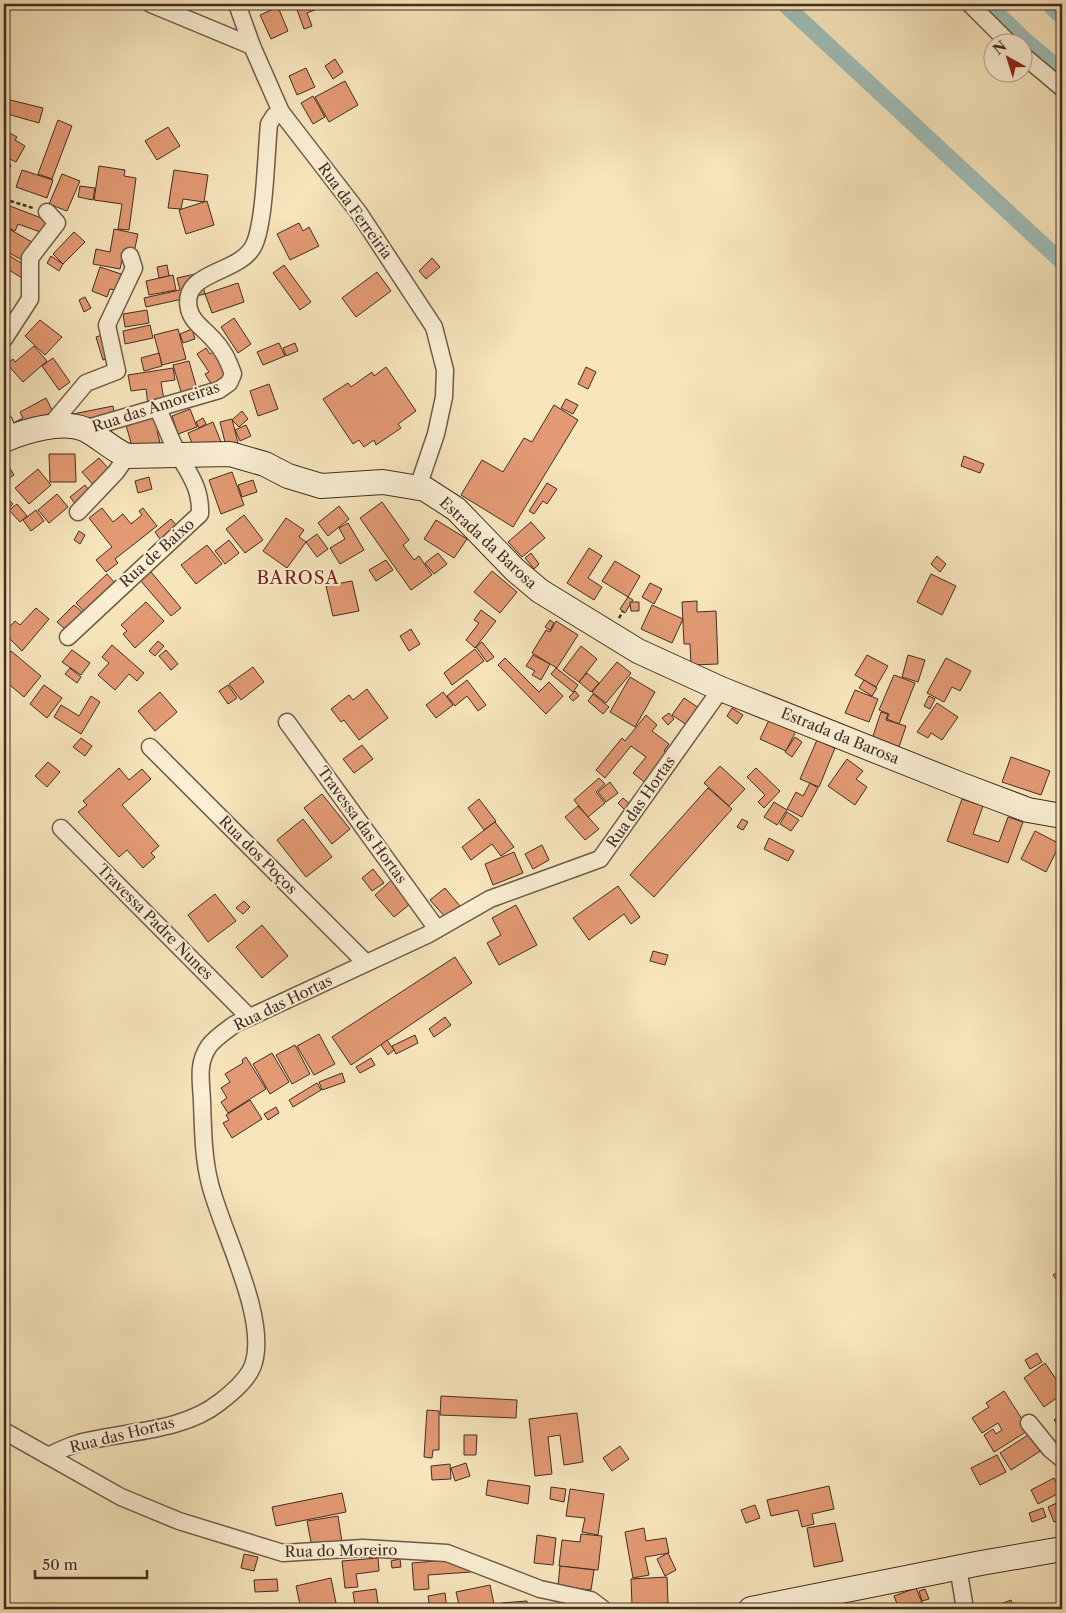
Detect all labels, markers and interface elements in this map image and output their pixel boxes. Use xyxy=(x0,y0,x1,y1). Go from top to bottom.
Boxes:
north arrow xyxy=(984,32,1034,82)
text: N xyxy=(989,37,1010,59)
street label: Rua da Ferreiria xyxy=(314,159,397,263)
street label: Rua das Amoreiras xyxy=(90,377,222,436)
street label: Estrada da Barosa xyxy=(436,493,541,593)
street label: Rua de Baixo xyxy=(115,514,198,591)
district label: BAROSA xyxy=(256,567,340,589)
street label: Estrada da Barosa xyxy=(778,703,902,768)
street label: Rua das Hortas xyxy=(602,752,679,851)
street label: Travessa das Hortas xyxy=(313,762,411,887)
street label: Rua dos Poços xyxy=(215,811,302,898)
street label: Travessa Padre Nunes xyxy=(94,860,217,983)
street label: Rua das Hortas xyxy=(230,971,335,1035)
street label: Rua das Hortas xyxy=(68,1412,176,1457)
street label: Rua do Moreiro xyxy=(284,1540,397,1561)
scale bar xyxy=(35,1548,148,1580)
text: 50 m xyxy=(42,1555,78,1574)

